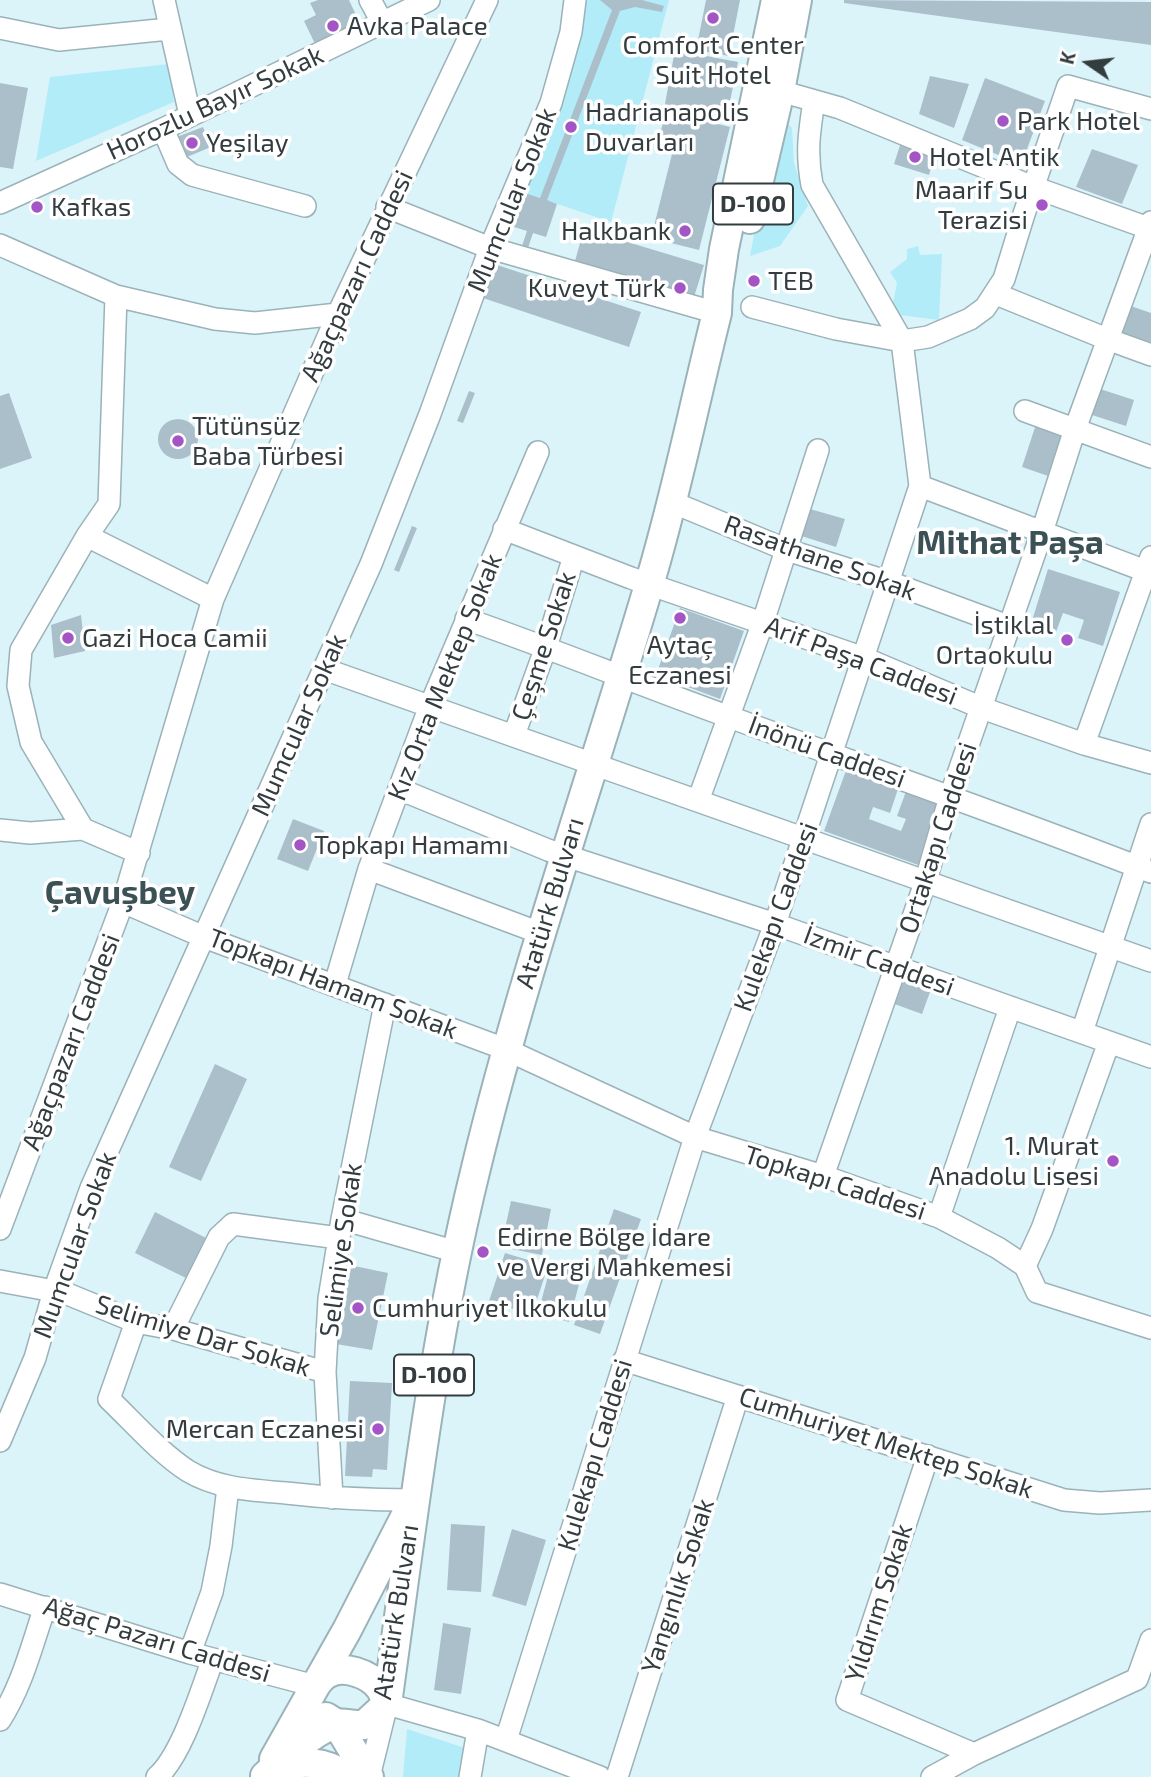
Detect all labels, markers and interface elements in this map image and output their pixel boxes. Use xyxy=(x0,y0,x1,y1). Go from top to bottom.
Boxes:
place label: Avka Palace xyxy=(347,10,488,42)
marker: Comfort Center Suit Hotel xyxy=(705,10,721,26)
marker: Avka Palace xyxy=(325,18,341,34)
north arrow xyxy=(1053,28,1123,98)
place label: Comfort Center Suit Hotel xyxy=(622,29,804,90)
street label: Horozlu Bayır Sokak xyxy=(102,39,328,167)
text: K xyxy=(1055,49,1080,66)
place label: Hadrianapolis Duvarları xyxy=(585,96,749,158)
street label: Mumcular Sokak xyxy=(461,103,563,297)
place label: Park Hotel xyxy=(1017,105,1140,137)
marker: Park Hotel xyxy=(995,113,1011,129)
marker: Hadrianapolis Duvarları xyxy=(563,119,579,135)
place label: Yeşilay xyxy=(206,127,288,159)
marker: Yeşilay xyxy=(184,135,200,151)
place label: Hotel Antik xyxy=(929,141,1059,173)
marker: Hotel Antik xyxy=(907,149,923,165)
street label: Ağaçpazarı Caddesi xyxy=(294,165,420,387)
place label: Maarif Su Terazisi xyxy=(915,174,1028,235)
road number: D-100 xyxy=(713,184,793,224)
place label: Kafkas xyxy=(51,191,131,223)
marker: Maarif Su Terazisi xyxy=(1034,197,1050,213)
marker: Kafkas xyxy=(29,199,45,215)
place label: Halkbank xyxy=(561,215,671,247)
marker: Halkbank xyxy=(677,223,693,239)
place label: TEB xyxy=(768,265,814,297)
place label: Kuveyt Türk xyxy=(528,272,666,304)
marker: TEB xyxy=(746,273,762,289)
marker: Kuveyt Türk xyxy=(672,280,688,296)
place label: Tütünsüz Baba Türbesi xyxy=(192,410,344,472)
marker: Tütünsüz Baba Türbesi xyxy=(170,433,186,449)
street label: Rasathane Sokak xyxy=(720,509,920,607)
district label: Mithat Paşa xyxy=(916,523,1104,563)
street label: Kız Orta Mektep Sokak xyxy=(381,549,509,805)
street label: Çeşme Sokak xyxy=(505,568,583,724)
place label: İstiklal Ortaokulu xyxy=(936,609,1053,670)
marker: Aytaç Eczanesi xyxy=(672,610,688,626)
street label: Arif Paşa Caddesi xyxy=(760,610,962,712)
place label: Gazi Hoca Camii xyxy=(82,622,268,654)
street label: Mumcular Sokak xyxy=(245,629,353,821)
place label: Aytaç Eczanesi xyxy=(628,629,732,690)
marker: Gazi Hoca Camii xyxy=(60,630,76,646)
marker: İstiklal Ortaokulu xyxy=(1059,632,1075,648)
street label: İnönü Caddesi xyxy=(744,709,910,795)
street label: Ortakapı Caddesi xyxy=(892,738,984,938)
street label: Atatürk Bulvarı xyxy=(509,814,591,992)
street label: Kulekapı Caddesi xyxy=(727,818,825,1016)
place label: Topkapı Hamamı xyxy=(314,829,509,861)
marker: Topkapı Hamamı xyxy=(292,837,308,853)
district label: Çavuşbey xyxy=(45,873,195,913)
street label: İzmir Caddesi xyxy=(799,919,959,1003)
street label: Topkapı Hamam Sokak xyxy=(204,922,462,1046)
street label: Ağaçpazarı Caddesi xyxy=(15,929,127,1155)
place label: 1. Murat Anadolu Lisesi xyxy=(929,1130,1099,1192)
street label: Topkapı Caddesi xyxy=(740,1139,930,1227)
street label: Mumcular Sokak xyxy=(27,1147,123,1343)
marker: 1. Murat Anadolu Lisesi xyxy=(1105,1153,1121,1169)
street label: Selimiye Sokak xyxy=(313,1161,369,1339)
place label: Edirne Bölge İdare ve Vergi Mahkemesi xyxy=(497,1221,732,1282)
marker: Edirne Bölge İdare ve Vergi Mahkemesi xyxy=(475,1244,491,1260)
street label: Selimiye Dar Sokak xyxy=(92,1288,314,1384)
place label: Cumhuriyet İlkokulu xyxy=(372,1292,607,1324)
marker: Cumhuriyet İlkokulu xyxy=(350,1300,366,1316)
road number: D-100 xyxy=(394,1354,474,1395)
street label: Kulekapı Caddesi xyxy=(551,1355,639,1555)
street label: Cumhuriyet Mektep Sokak xyxy=(735,1381,1037,1505)
place label: Mercan Eczanesi xyxy=(166,1413,364,1445)
marker: Mercan Eczanesi xyxy=(370,1421,386,1437)
street label: Yangınlık Sokak xyxy=(635,1495,721,1677)
street label: Yıldırım Sokak xyxy=(839,1520,919,1686)
street label: Atatürk Bulvarı xyxy=(367,1522,425,1702)
street label: Ağaç Pazarı Caddesi xyxy=(40,1591,274,1689)

